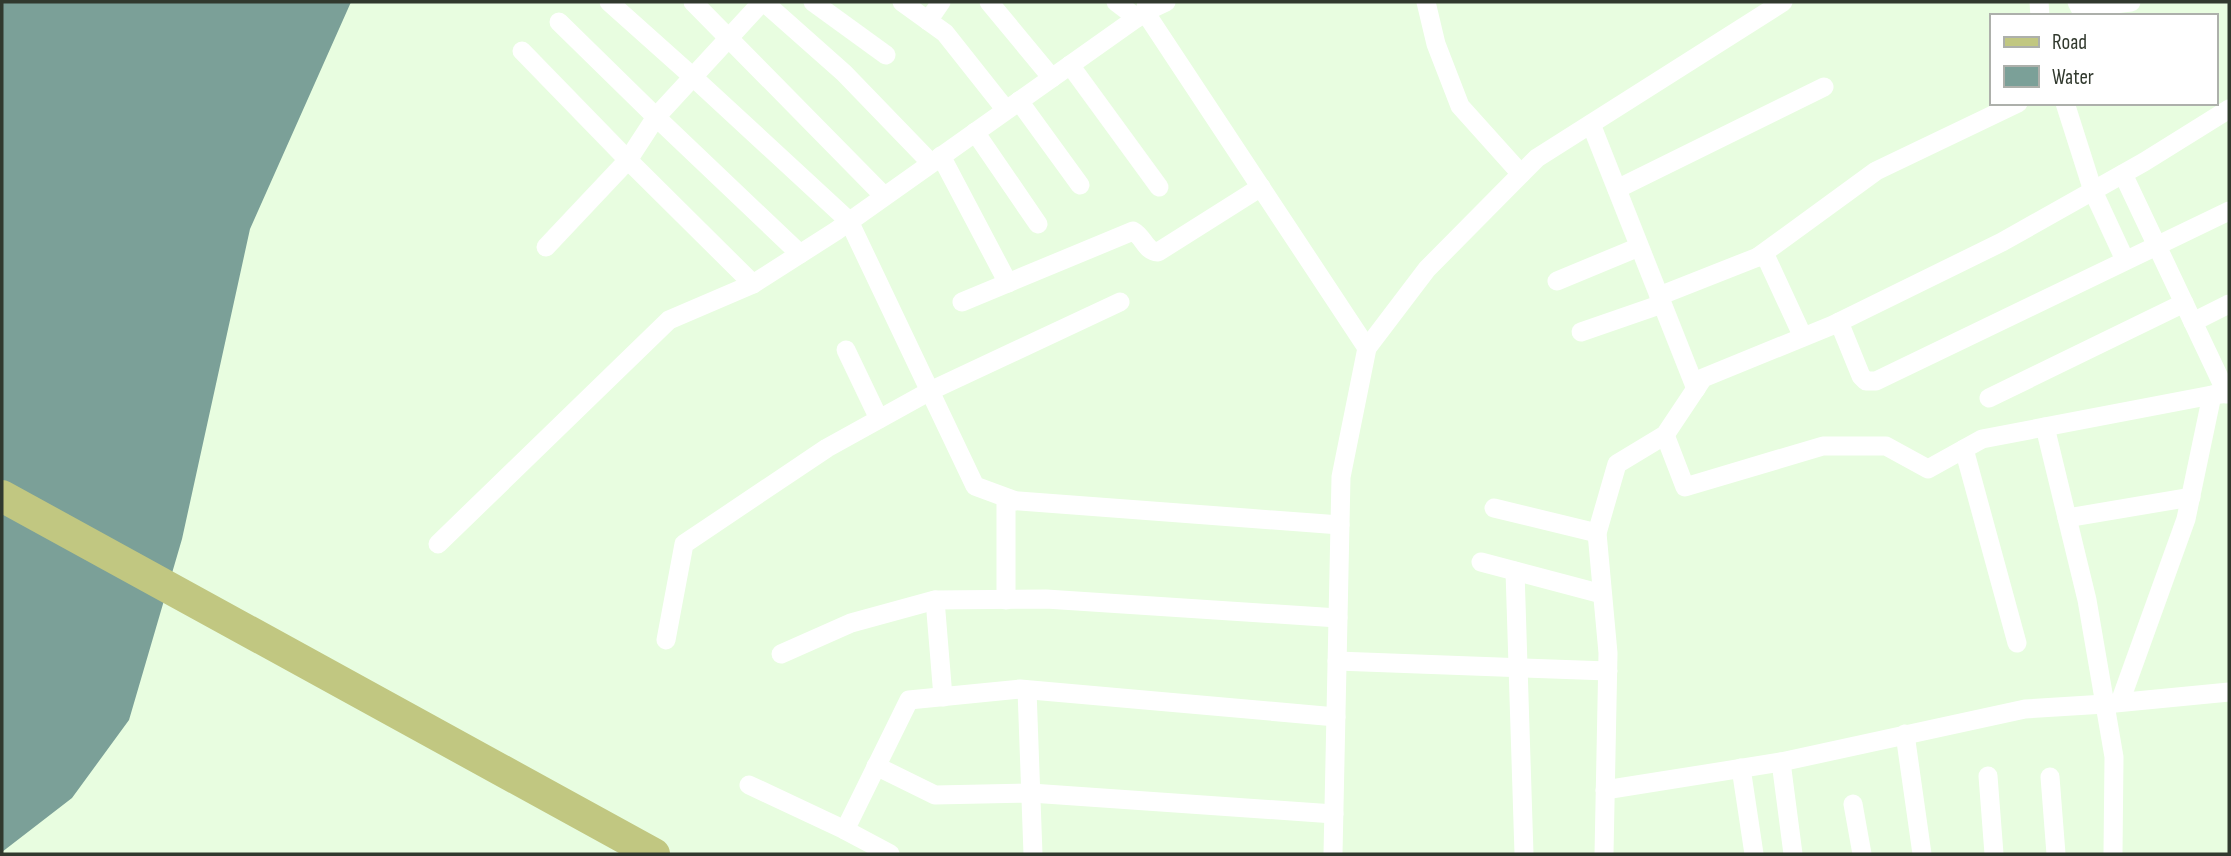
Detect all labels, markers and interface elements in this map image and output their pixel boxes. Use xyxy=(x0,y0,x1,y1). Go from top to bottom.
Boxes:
legend xyxy=(1990,14,2217,105)
text: Road xyxy=(2052,30,2087,55)
text: Water xyxy=(2052,65,2094,90)

